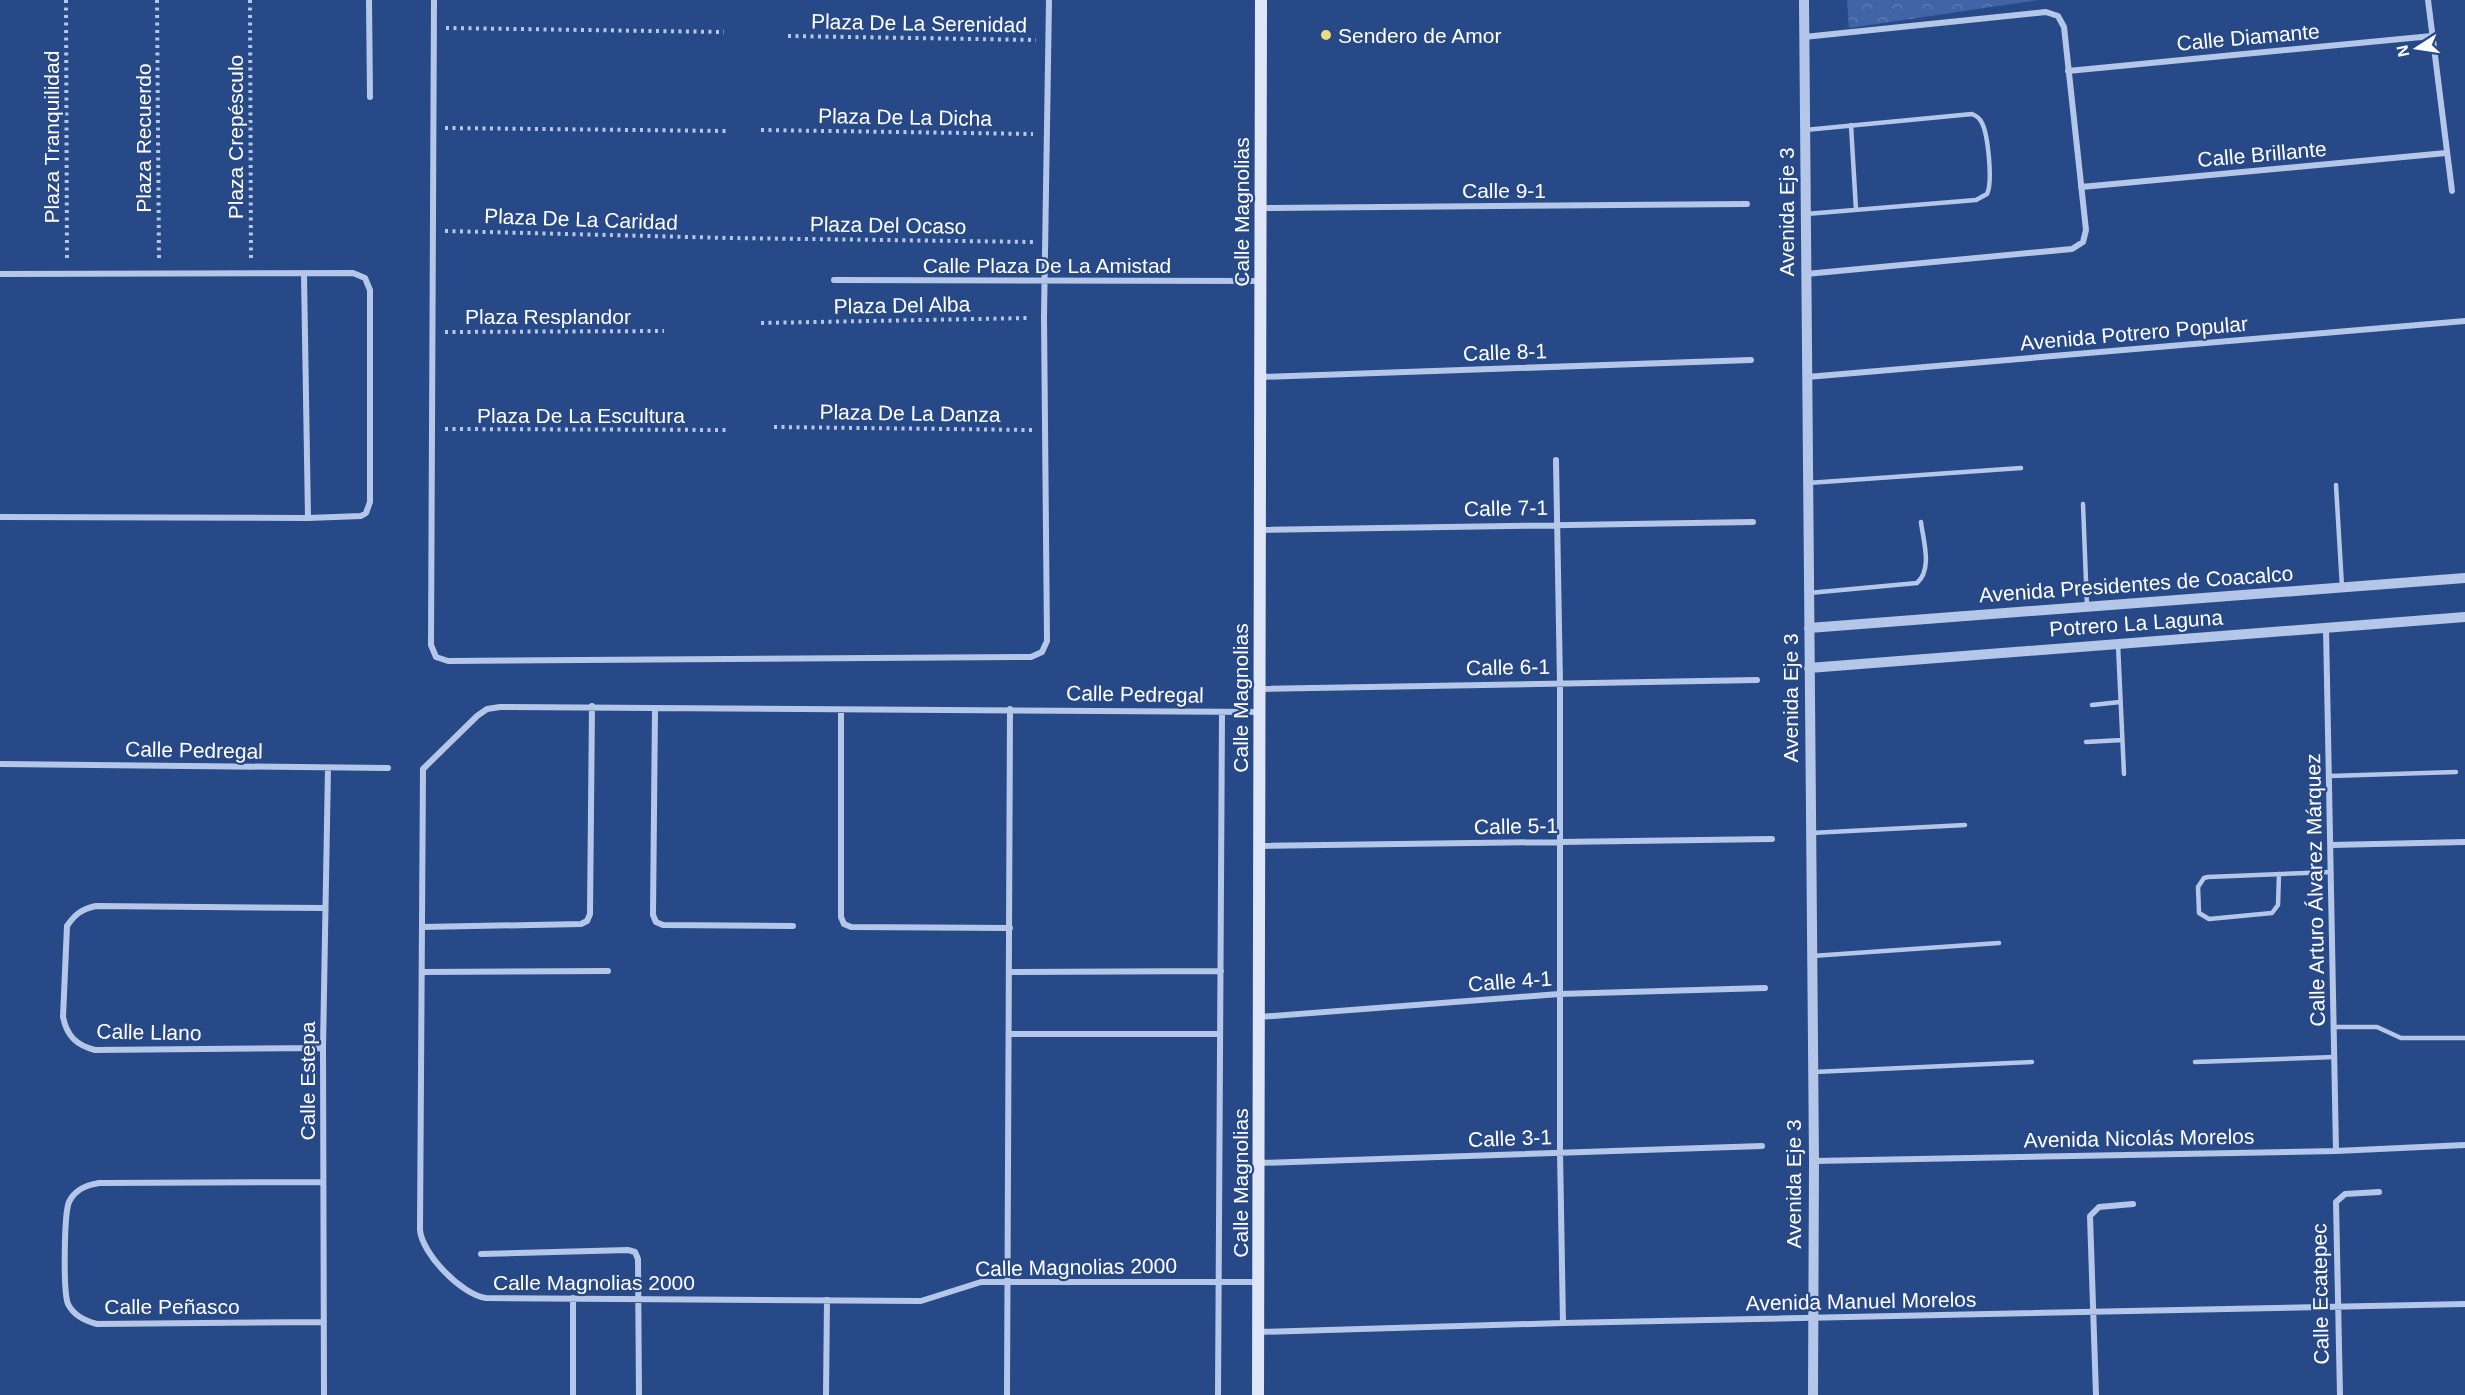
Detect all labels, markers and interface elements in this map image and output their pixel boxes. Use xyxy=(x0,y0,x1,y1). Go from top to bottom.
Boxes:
street label: Plaza De La Serenidad xyxy=(811,10,1027,36)
north arrow xyxy=(2387,18,2447,78)
street label: Calle Diamante xyxy=(2175,19,2321,55)
place label: Sendero de Amor xyxy=(1338,24,1501,47)
marker: Sendero de Amor xyxy=(1319,28,1333,42)
text: N xyxy=(2393,44,2412,58)
street label: Plaza Tranquilidad xyxy=(40,51,63,223)
street label: Plaza Crepésculo xyxy=(224,55,247,219)
street label: Plaza Recuerdo xyxy=(132,63,155,213)
street label: Plaza De La Dicha xyxy=(818,104,992,130)
street label: Calle Magnolias xyxy=(1230,137,1253,287)
street label: Calle Brillante xyxy=(2196,137,2328,171)
street label: Avenida Eje 3 xyxy=(1775,147,1798,277)
street label: Calle 9-1 xyxy=(1462,179,1546,202)
street label: Plaza De La Caridad xyxy=(484,204,678,234)
street label: Plaza Del Ocaso xyxy=(810,212,966,238)
street label: Calle Plaza De La Amistad xyxy=(923,254,1171,277)
street label: Plaza Del Alba xyxy=(834,292,971,318)
street label: Plaza Resplandor xyxy=(465,305,631,328)
street label: Avenida Potrero Popular xyxy=(2019,312,2249,354)
street label: Calle 8-1 xyxy=(1463,339,1547,365)
street label: Plaza De La Danza xyxy=(819,400,1001,426)
street label: Plaza De La Escultura xyxy=(477,404,685,427)
street label: Calle 7-1 xyxy=(1464,496,1548,520)
street label: Avenida Presidentes de Coacalco xyxy=(1978,562,2294,606)
street label: Potrero La Laguna xyxy=(2048,605,2224,641)
street label: Calle Magnolias xyxy=(1229,623,1252,773)
street label: Avenida Eje 3 xyxy=(1779,633,1802,763)
street label: Calle 6-1 xyxy=(1466,655,1550,679)
street label: Calle Pedregal xyxy=(1066,681,1204,707)
street label: Calle Pedregal xyxy=(125,737,263,763)
street label: Calle Arturo Álvarez Márquez xyxy=(2301,753,2329,1027)
street label: Calle 5-1 xyxy=(1474,814,1558,838)
street label: Calle 4-1 xyxy=(1467,967,1553,995)
street label: Calle Llano xyxy=(96,1020,202,1044)
street label: Calle Estepa xyxy=(296,1021,319,1141)
street label: Calle Magnolias xyxy=(1229,1108,1252,1258)
street label: Avenida Eje 3 xyxy=(1782,1119,1805,1249)
street label: Avenida Nicolás Morelos xyxy=(2023,1124,2255,1152)
street label: Calle 3-1 xyxy=(1468,1125,1552,1151)
street label: Calle Ecatepec xyxy=(2307,1223,2333,1365)
street label: Calle Magnolias 2000 xyxy=(975,1254,1177,1280)
street label: Calle Magnolias 2000 xyxy=(493,1271,695,1294)
street label: Avenida Manuel Morelos xyxy=(1745,1287,1977,1315)
street label: Calle Peñasco xyxy=(104,1295,240,1318)

